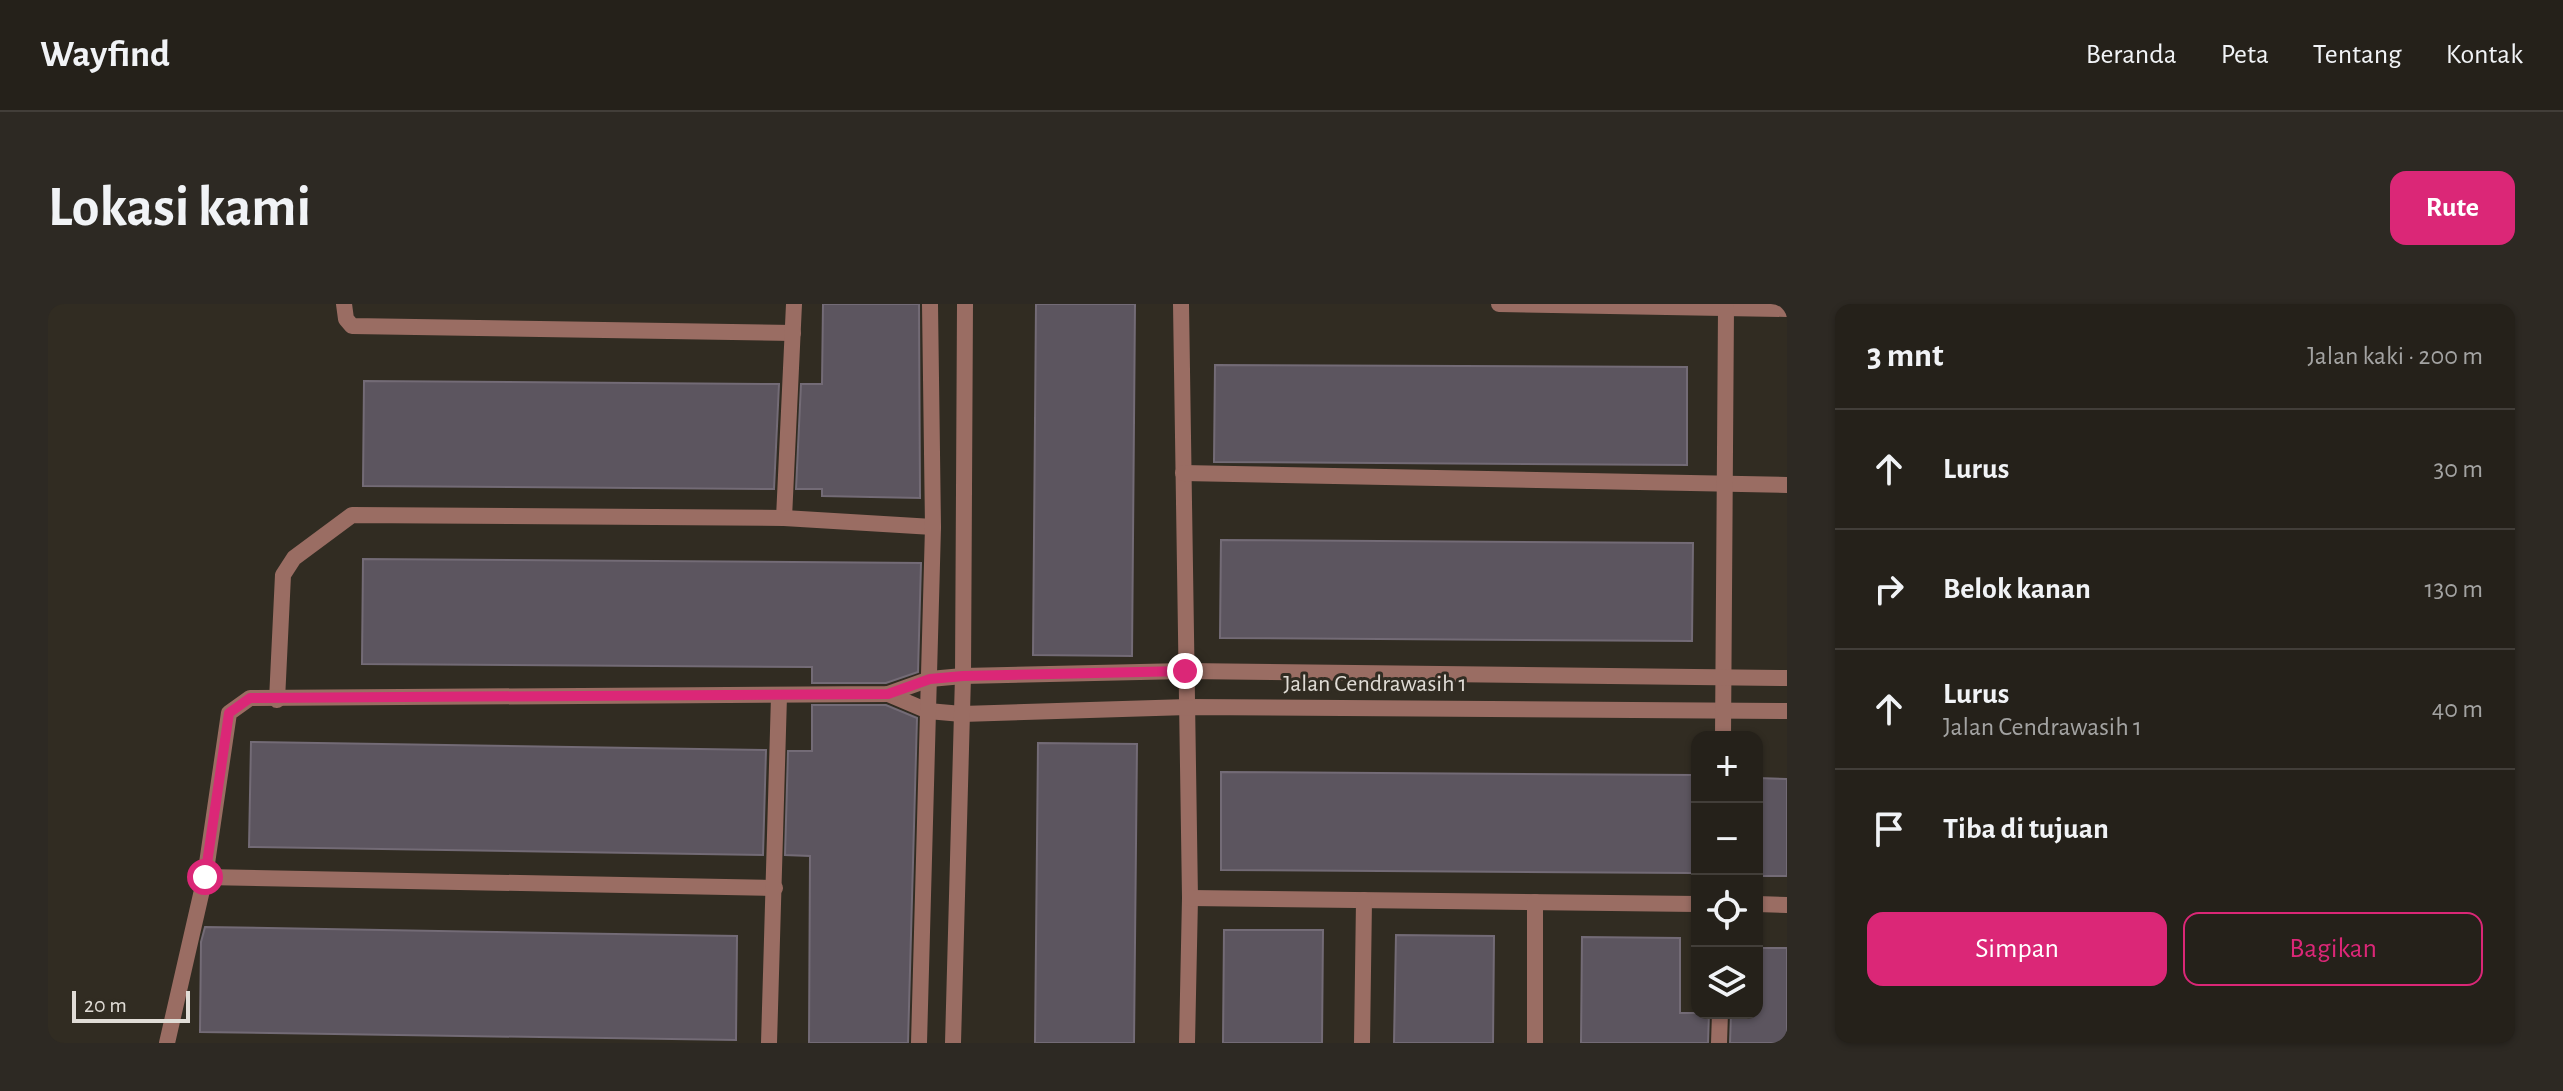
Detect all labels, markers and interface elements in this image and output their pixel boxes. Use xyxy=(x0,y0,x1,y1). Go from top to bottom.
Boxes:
text: Wayfind xyxy=(40,36,170,74)
text: Beranda xyxy=(2086,41,2177,69)
text: Peta xyxy=(2221,41,2269,69)
text: Tentang xyxy=(2313,41,2402,69)
text: Kontak xyxy=(2446,41,2523,69)
button: Rute xyxy=(2390,171,2515,245)
text: Lokasi kami xyxy=(48,180,311,236)
text: 3 mnt xyxy=(1867,339,1944,373)
text: Jalan kaki · 200 m xyxy=(2307,343,2483,369)
icon: ahead xyxy=(1867,447,1911,491)
text: Lurus xyxy=(1943,454,2009,484)
text: 30 m xyxy=(2433,456,2483,482)
icon: right xyxy=(1867,567,1911,611)
text: Belok kanan xyxy=(1943,574,2091,604)
text: 130 m xyxy=(2425,576,2483,602)
route end xyxy=(1167,653,1203,689)
street label: Jalan Cendrawasih 1 xyxy=(1283,672,1467,696)
text: Lurus xyxy=(1943,679,2009,709)
icon: ahead xyxy=(1867,687,1911,731)
text: 40 m xyxy=(2432,696,2483,722)
text: Jalan Cendrawasih 1 xyxy=(1943,714,2142,740)
map controls xyxy=(1691,731,1763,1019)
button: + xyxy=(1691,731,1763,803)
button: − xyxy=(1691,803,1763,875)
icon: arrive xyxy=(1867,807,1911,851)
text: Tiba di tujuan xyxy=(1943,814,2109,844)
route start xyxy=(187,859,223,895)
button: locate xyxy=(1691,875,1763,947)
button: Simpan xyxy=(1867,912,2167,986)
button: Bagikan xyxy=(2183,912,2483,986)
button: layers xyxy=(1691,947,1763,1019)
scale bar xyxy=(72,987,190,1023)
text: 20 m xyxy=(84,994,127,1016)

